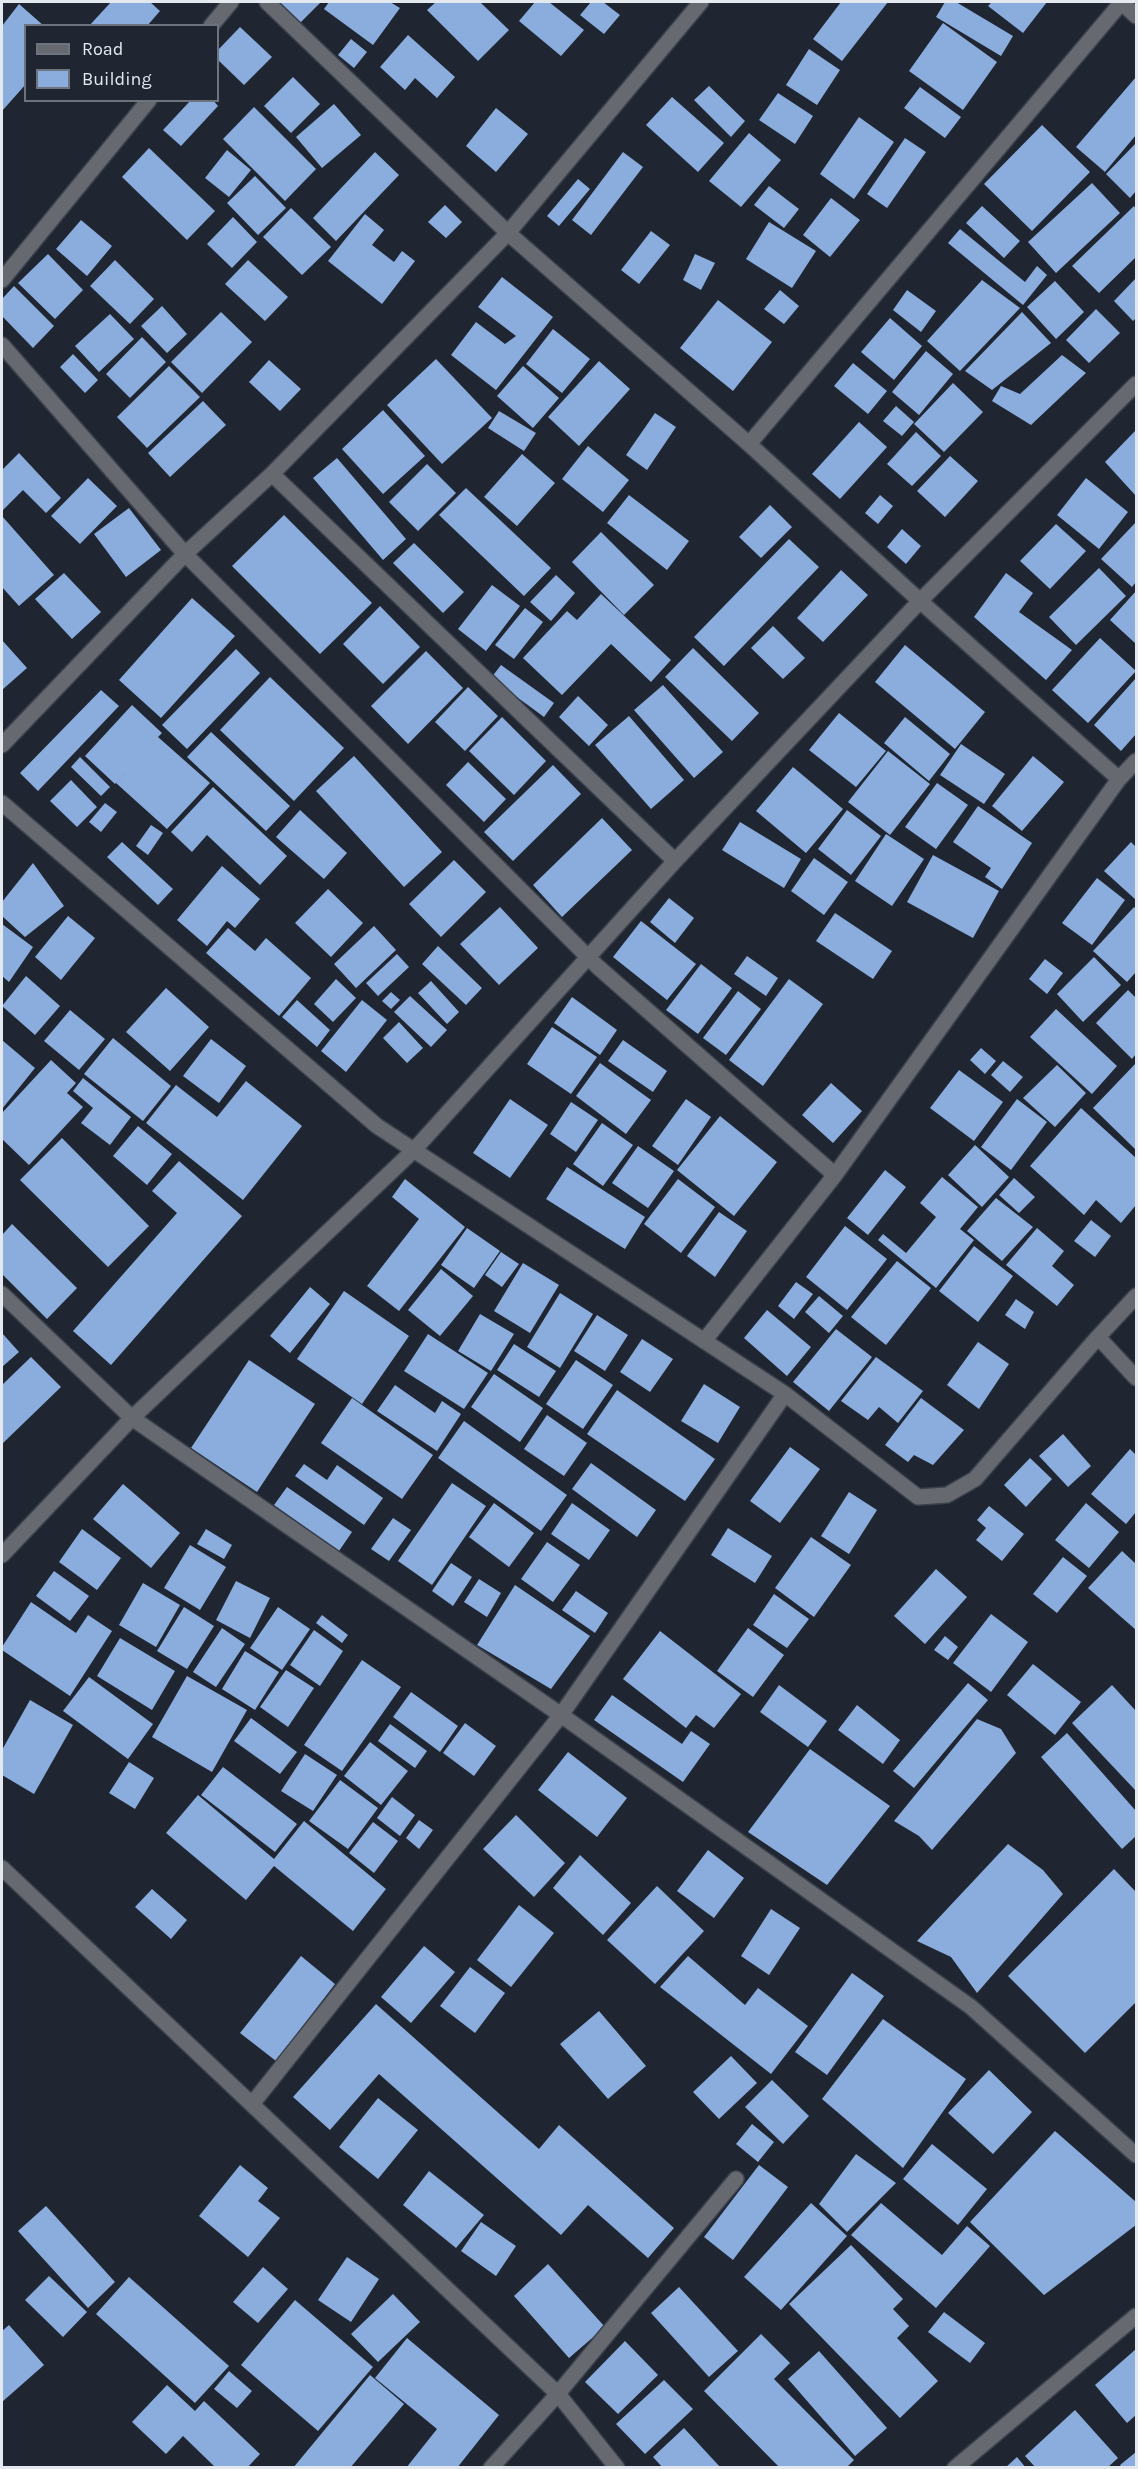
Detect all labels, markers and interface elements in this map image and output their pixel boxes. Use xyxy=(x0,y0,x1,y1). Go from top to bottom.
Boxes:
legend xyxy=(24,24,219,102)
text: Road xyxy=(82,38,123,60)
text: Building xyxy=(82,68,152,90)

